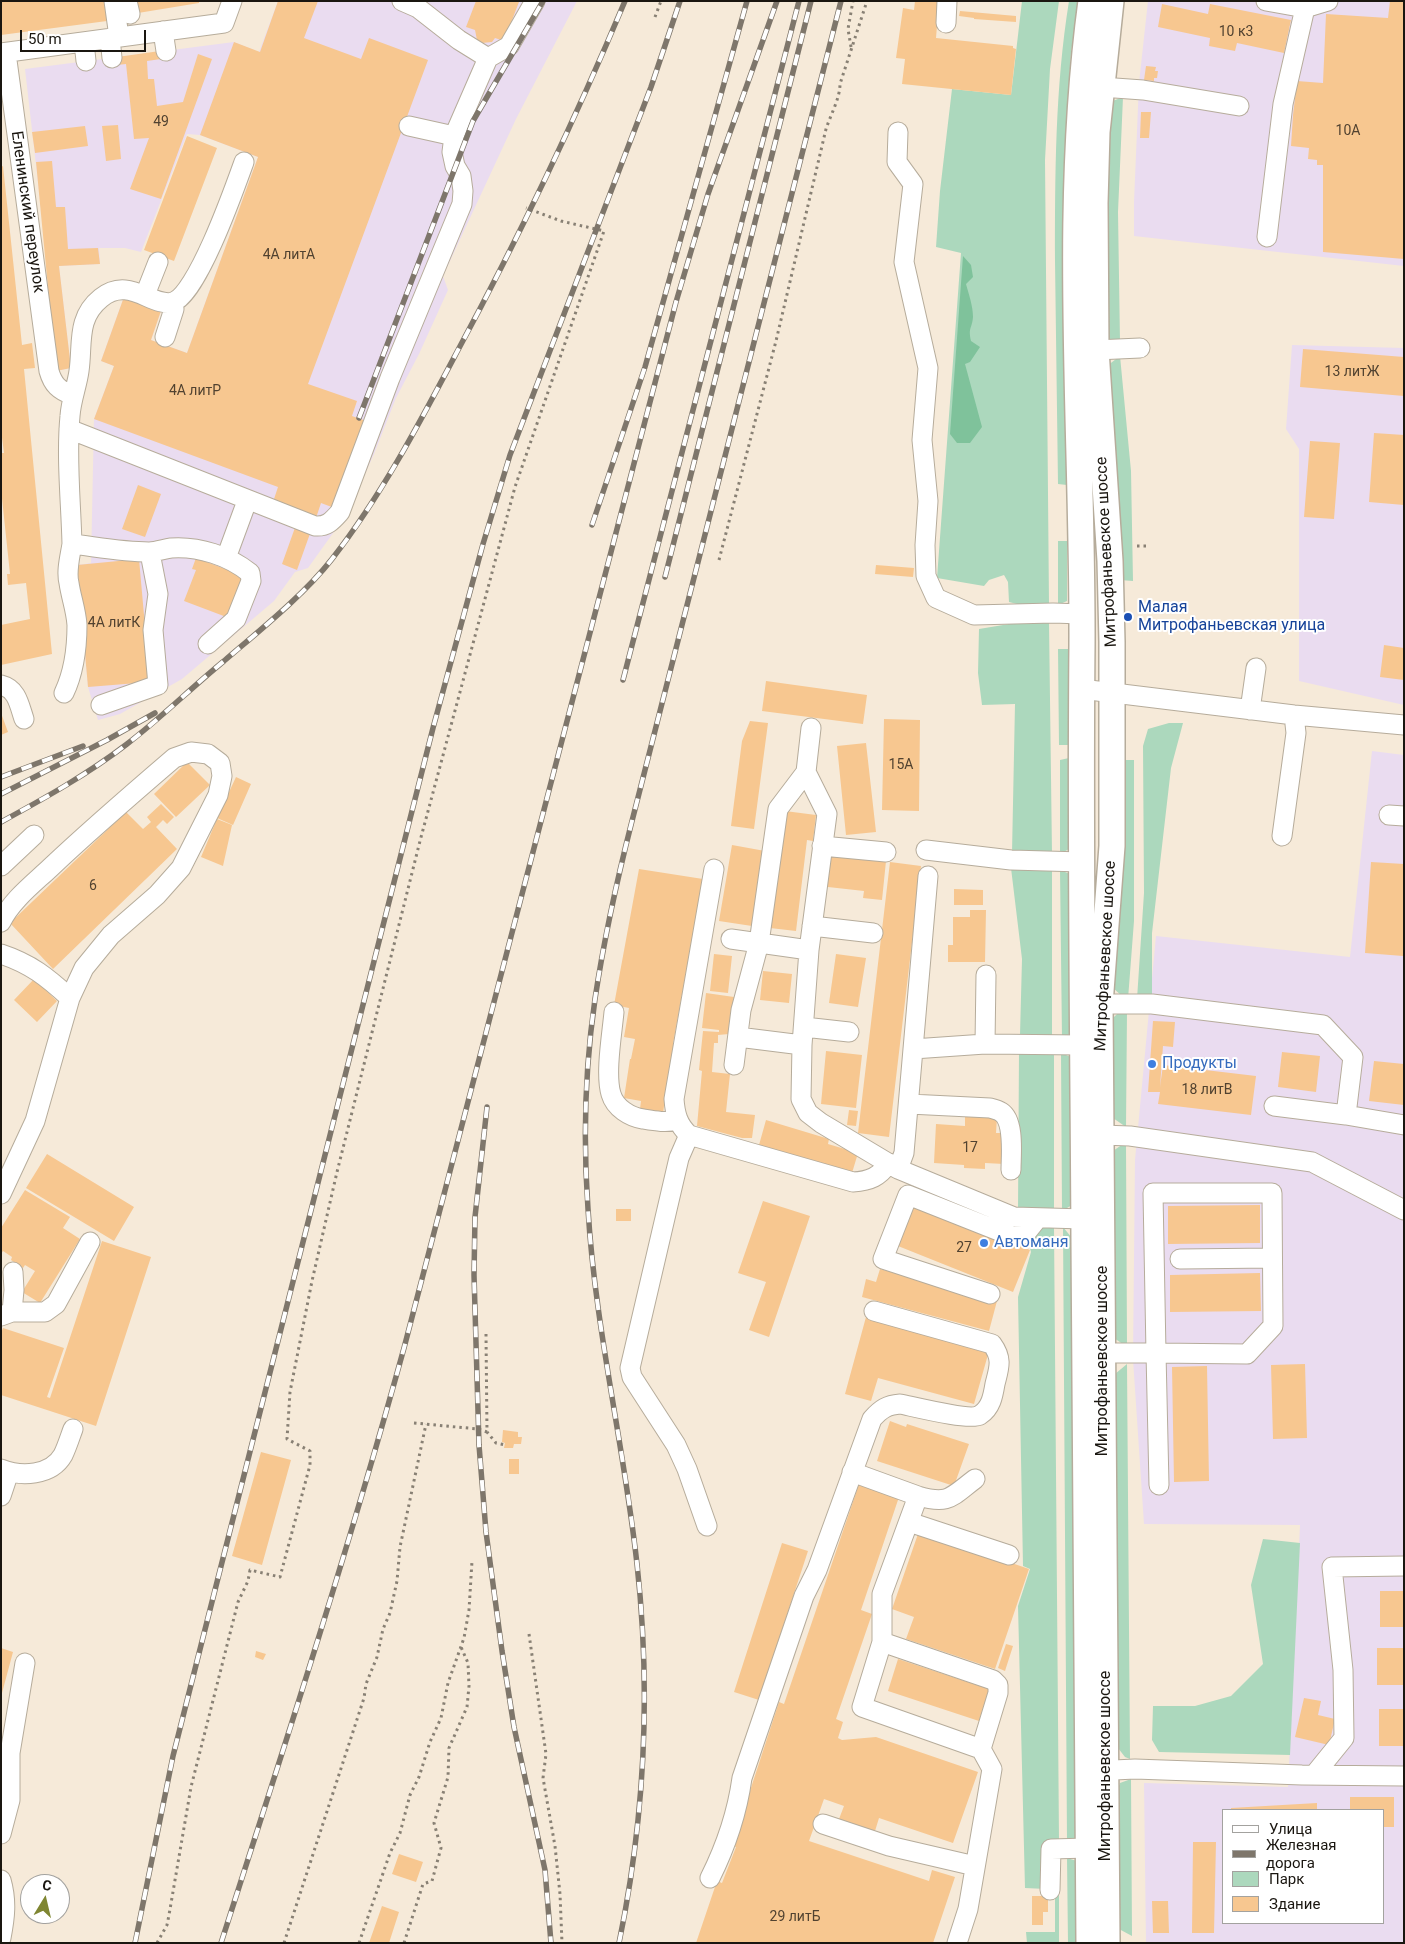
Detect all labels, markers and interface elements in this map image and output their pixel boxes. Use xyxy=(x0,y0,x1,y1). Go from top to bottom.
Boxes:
scale bar xyxy=(22,20,149,52)
house number: 10 к3 xyxy=(1219,24,1253,40)
text: 50 m xyxy=(28,30,62,48)
house number: 49 xyxy=(153,114,169,130)
house number: 10А xyxy=(1336,123,1360,139)
street label: Еленинский переулок xyxy=(6,130,48,294)
house number: 4А литА xyxy=(263,247,315,263)
house number: 13 литЖ xyxy=(1325,364,1379,380)
house number: 4А литР xyxy=(169,383,221,399)
street label: Митрофаньевское шоссе xyxy=(1092,456,1122,648)
place label: Малая Митрофаньевская улица xyxy=(1138,598,1325,636)
marker: Малая Митрофаньевская улица xyxy=(1122,611,1134,623)
house number: 4А литК xyxy=(88,615,140,631)
house number: 15А xyxy=(889,757,913,773)
street label: Митрофаньевское шоссе xyxy=(1091,860,1121,1052)
house number: 6 xyxy=(89,878,97,894)
place label: Продукты xyxy=(1162,1054,1237,1074)
marker: Продукты xyxy=(1146,1058,1158,1070)
house number: 18 литВ xyxy=(1182,1082,1232,1098)
house number: 17 xyxy=(962,1140,978,1156)
place label: Автоманя xyxy=(994,1233,1069,1253)
marker: Автоманя xyxy=(978,1237,990,1249)
house number: 27 xyxy=(956,1240,972,1256)
street label: Митрофаньевское шоссе xyxy=(1093,1266,1113,1456)
street label: Митрофаньевское шоссе xyxy=(1096,1671,1116,1861)
legend xyxy=(1222,1809,1385,1924)
text: Улица xyxy=(1269,1820,1312,1838)
text: Железная дорога xyxy=(1266,1836,1337,1872)
text: Парк xyxy=(1269,1870,1304,1888)
north arrow xyxy=(20,1874,70,1924)
text: С xyxy=(41,1877,53,1894)
text: Здание xyxy=(1269,1895,1320,1913)
house number: 29 литБ xyxy=(770,1909,820,1925)

